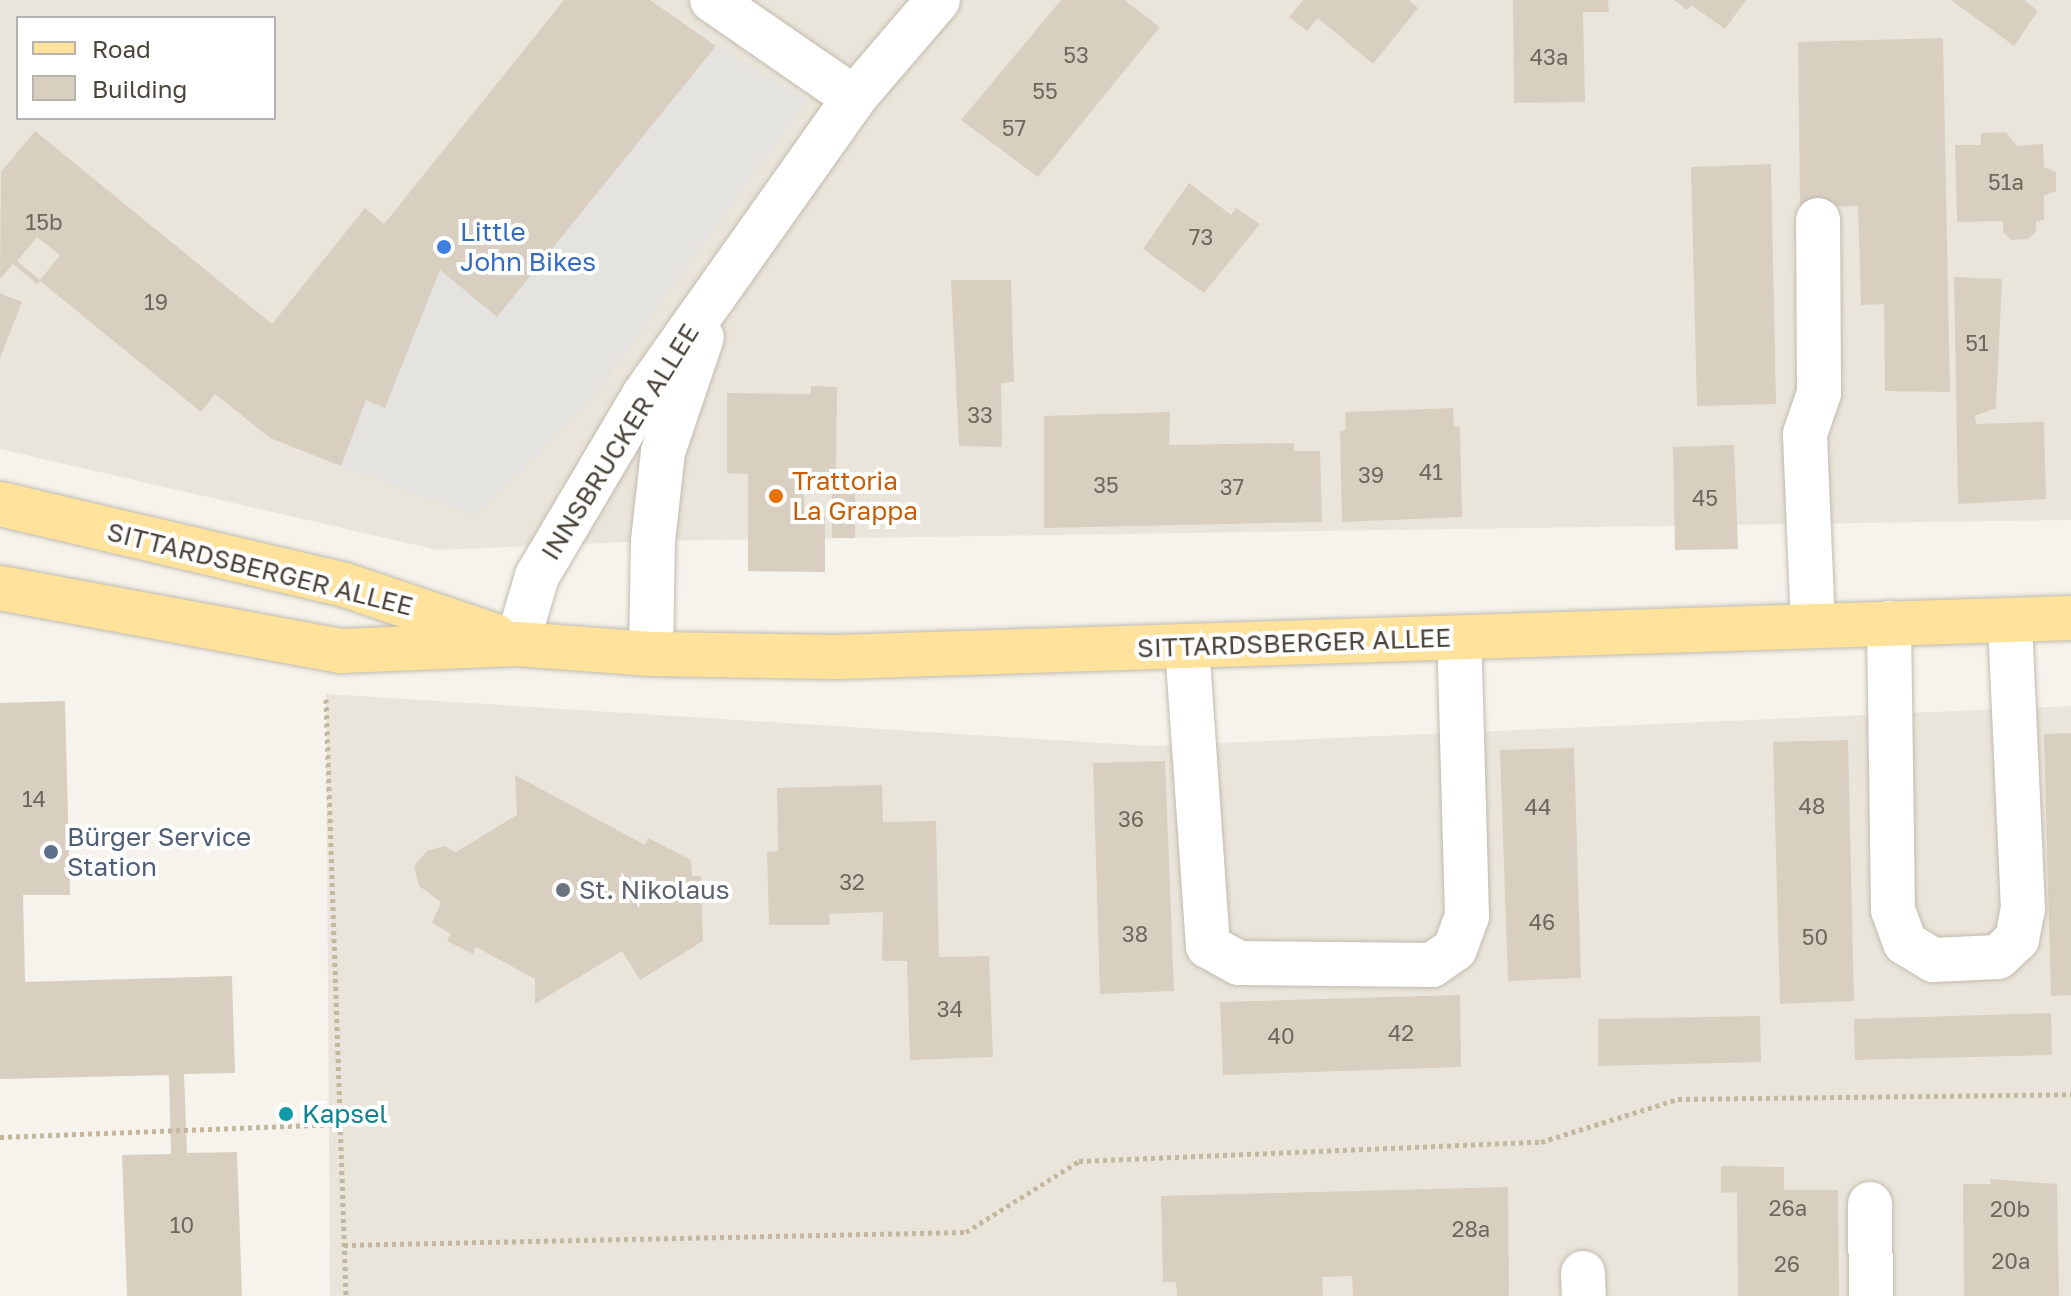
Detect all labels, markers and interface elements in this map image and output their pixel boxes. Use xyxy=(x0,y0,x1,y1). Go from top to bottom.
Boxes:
legend xyxy=(16,16,276,120)
text: Road xyxy=(92,34,151,63)
house number: 53 xyxy=(1063,42,1089,68)
house number: 43a xyxy=(1530,44,1568,70)
text: Building xyxy=(92,74,187,103)
house number: 55 xyxy=(1032,78,1058,104)
house number: 57 xyxy=(1002,115,1026,141)
house number: 51a xyxy=(1988,169,2024,195)
house number: 15b xyxy=(26,209,62,235)
place label: Little John Bikes xyxy=(460,216,596,278)
house number: 73 xyxy=(1189,224,1213,250)
marker: Little John Bikes xyxy=(435,238,453,256)
house number: 19 xyxy=(144,289,168,315)
street label: INNSBRUCKER ALLEE xyxy=(535,318,705,566)
house number: 51 xyxy=(1965,330,1989,356)
house number: 33 xyxy=(967,402,993,428)
house number: 41 xyxy=(1419,459,1443,485)
house number: 39 xyxy=(1358,462,1384,488)
place label: Trattoria La Grappa xyxy=(792,465,918,526)
house number: 35 xyxy=(1093,472,1119,498)
house number: 37 xyxy=(1220,474,1244,500)
house number: 45 xyxy=(1692,485,1718,511)
marker: Trattoria La Grappa xyxy=(767,487,785,505)
street label: SITTARDSBERGER ALLEE xyxy=(104,516,416,622)
street label: SITTARDSBERGER ALLEE xyxy=(1137,622,1451,664)
house number: 14 xyxy=(22,786,46,812)
house number: 48 xyxy=(1799,793,1825,819)
house number: 44 xyxy=(1525,794,1551,820)
house number: 36 xyxy=(1118,806,1144,832)
place label: Bürger Service Station xyxy=(67,821,251,882)
marker: Bürger Service Station xyxy=(42,843,60,861)
house number: 32 xyxy=(839,869,865,895)
place label: St. Nikolaus xyxy=(579,874,730,906)
marker: St. Nikolaus xyxy=(554,881,572,899)
house number: 46 xyxy=(1529,909,1555,935)
house number: 38 xyxy=(1122,921,1148,947)
house number: 50 xyxy=(1802,924,1828,950)
house number: 34 xyxy=(937,996,963,1022)
house number: 42 xyxy=(1388,1020,1414,1046)
house number: 40 xyxy=(1267,1023,1295,1049)
place label: Kapsel xyxy=(302,1098,388,1130)
marker: Kapsel xyxy=(277,1105,295,1123)
house number: 26a xyxy=(1769,1195,1807,1221)
house number: 20b xyxy=(1990,1196,2030,1222)
house number: 10 xyxy=(170,1212,194,1238)
house number: 28a xyxy=(1452,1216,1490,1242)
house number: 20a xyxy=(1992,1248,2030,1274)
house number: 26 xyxy=(1774,1251,1800,1277)

